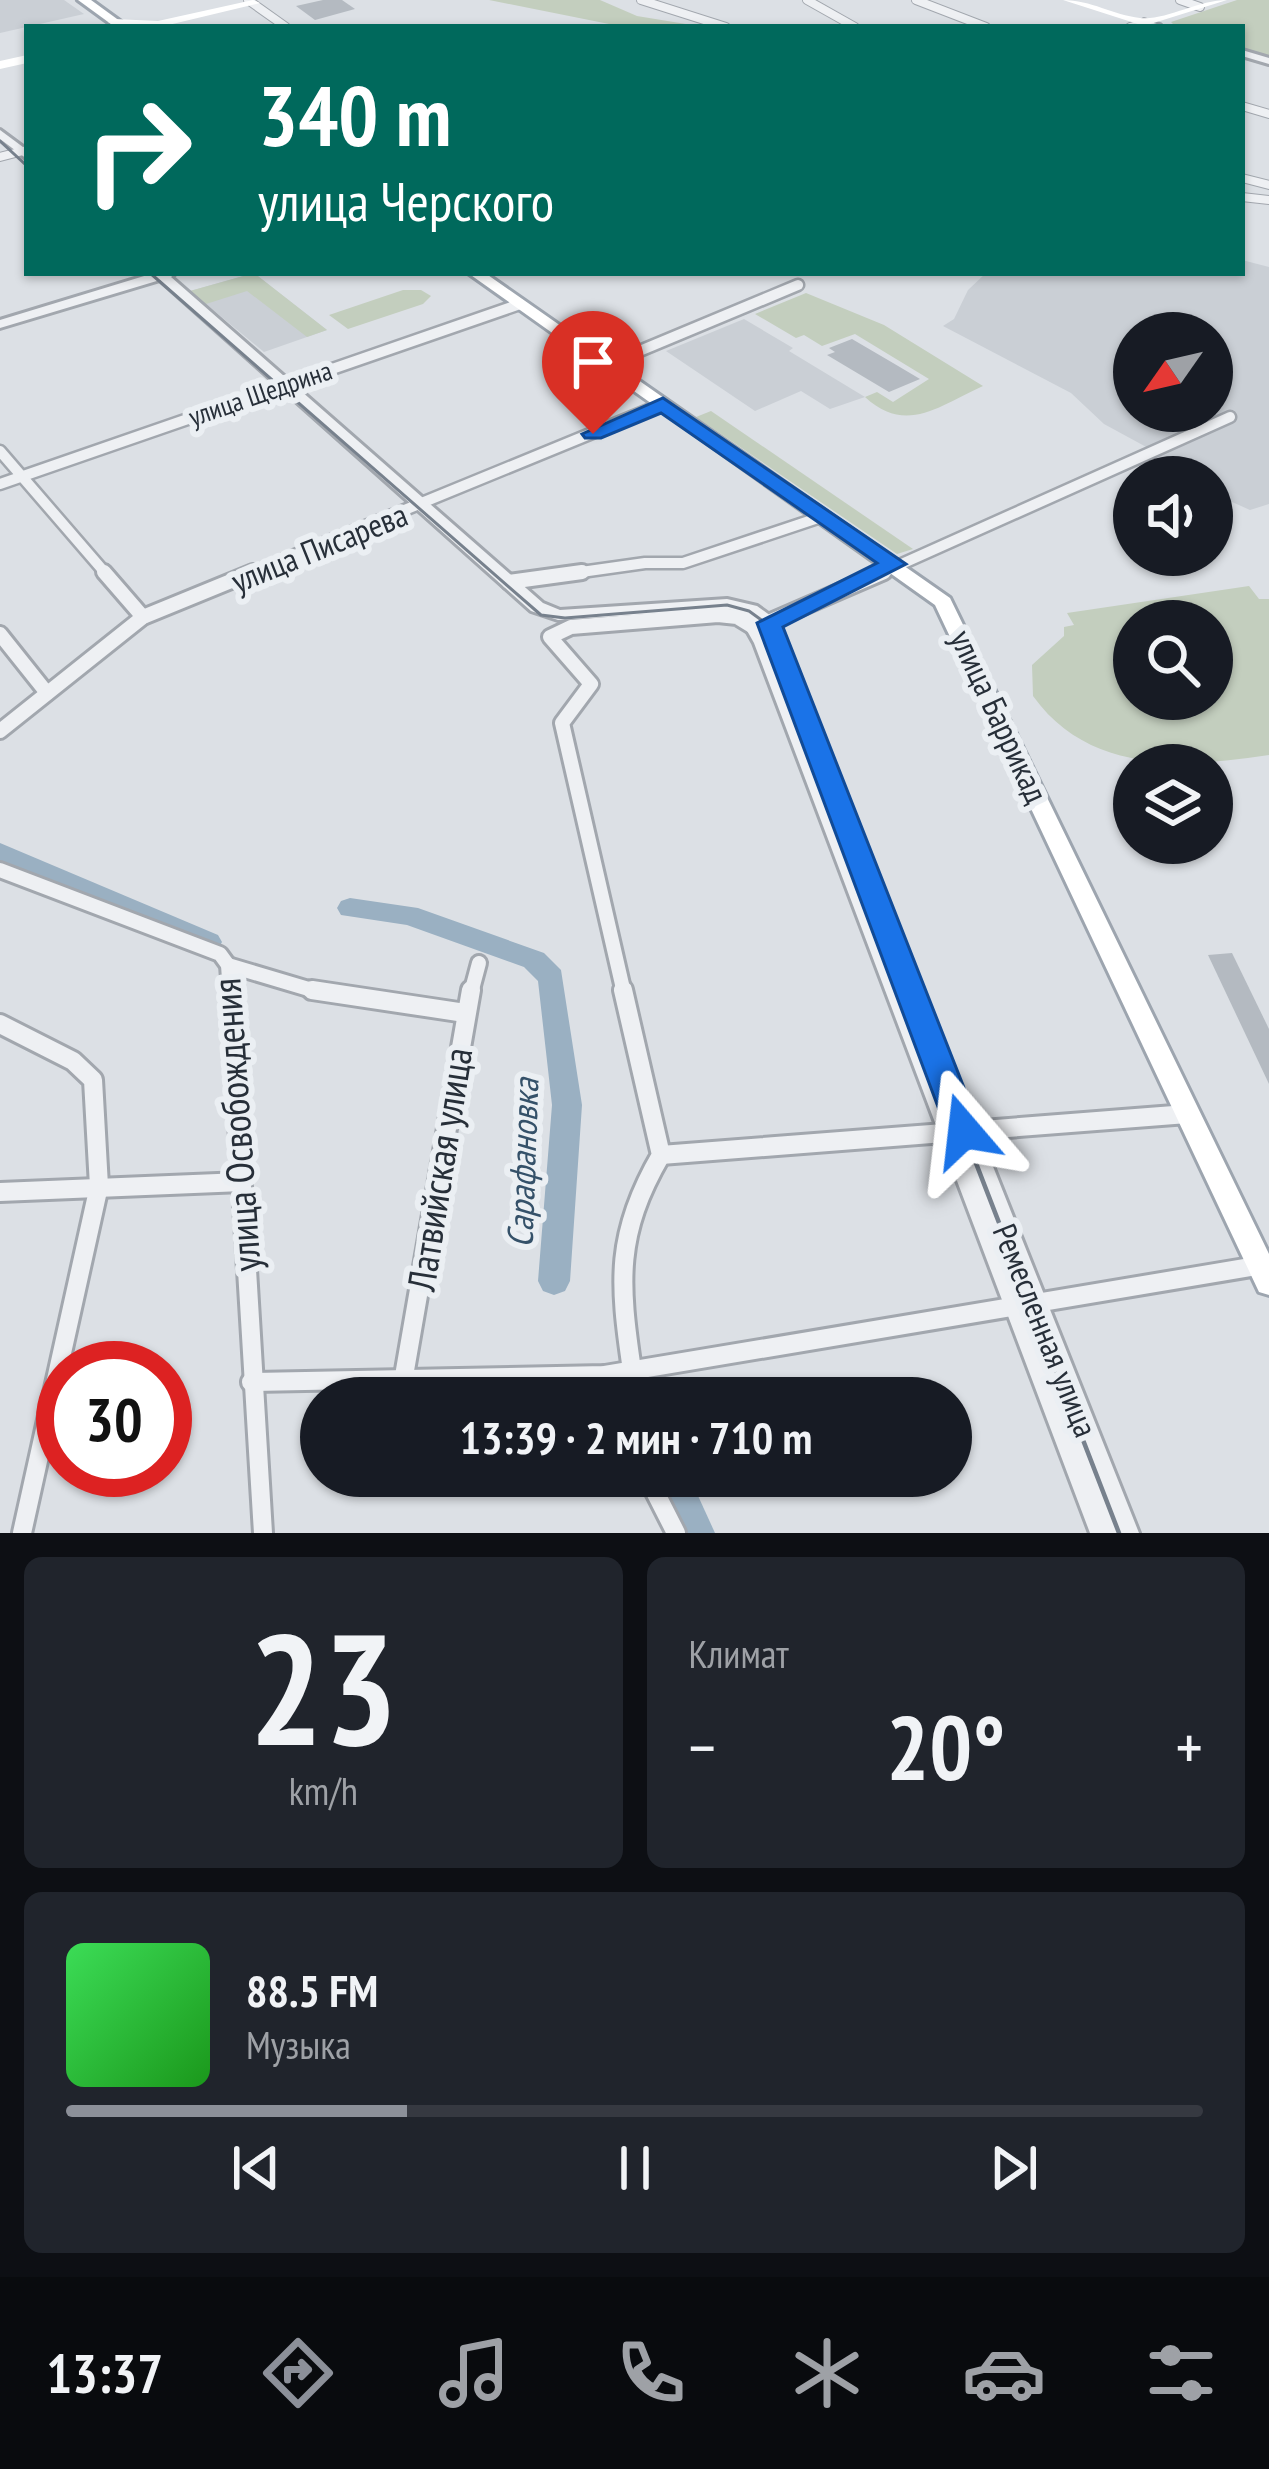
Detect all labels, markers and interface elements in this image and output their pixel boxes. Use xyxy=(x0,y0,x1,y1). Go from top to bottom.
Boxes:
text: 340 m xyxy=(258,60,451,169)
icon: right xyxy=(60,72,216,228)
text: улица Черского xyxy=(258,166,554,236)
pin xyxy=(542,311,644,434)
north arrow xyxy=(1113,312,1233,432)
map controls xyxy=(1113,312,1233,864)
icon: arrive xyxy=(560,329,626,395)
street label: улица Щедрина xyxy=(184,353,336,433)
button: sound xyxy=(1113,456,1233,576)
street label: улица Писарева xyxy=(225,492,413,602)
button: search xyxy=(1113,600,1233,720)
street label: улица Баррикад xyxy=(941,623,1059,809)
button: layers xyxy=(1113,744,1233,864)
street label: улица Освобождения xyxy=(200,977,272,1273)
street label: Латвийская улица xyxy=(394,1044,483,1295)
position arrow xyxy=(901,1068,1027,1194)
water label: Сарафановка xyxy=(496,1076,548,1248)
street label: Ремесленная улица xyxy=(984,1217,1108,1443)
speed limit sign: 30 xyxy=(36,1341,192,1497)
text: 13:39 · 2 мин · 710 m xyxy=(460,1408,812,1466)
text: 23 xyxy=(249,1586,398,1788)
text: Климат xyxy=(689,1628,789,1679)
text: 20° xyxy=(886,1688,1005,1805)
text: − xyxy=(689,1704,716,1789)
text: + xyxy=(1176,1704,1203,1789)
text: km/h xyxy=(289,1765,358,1816)
text: 88.5 FM xyxy=(246,1961,378,2019)
text: Музыка xyxy=(246,2019,351,2070)
icon: previous xyxy=(223,2135,289,2201)
icon: pause xyxy=(602,2135,668,2201)
icon: next xyxy=(981,2135,1047,2201)
icon: directions xyxy=(256,2331,340,2415)
icon: music xyxy=(432,2331,516,2415)
icon: phone xyxy=(609,2331,693,2415)
icon: climate xyxy=(785,2331,869,2415)
icon: car xyxy=(962,2331,1046,2415)
icon: filters xyxy=(1139,2331,1223,2415)
text: 13:37 xyxy=(46,2338,163,2408)

